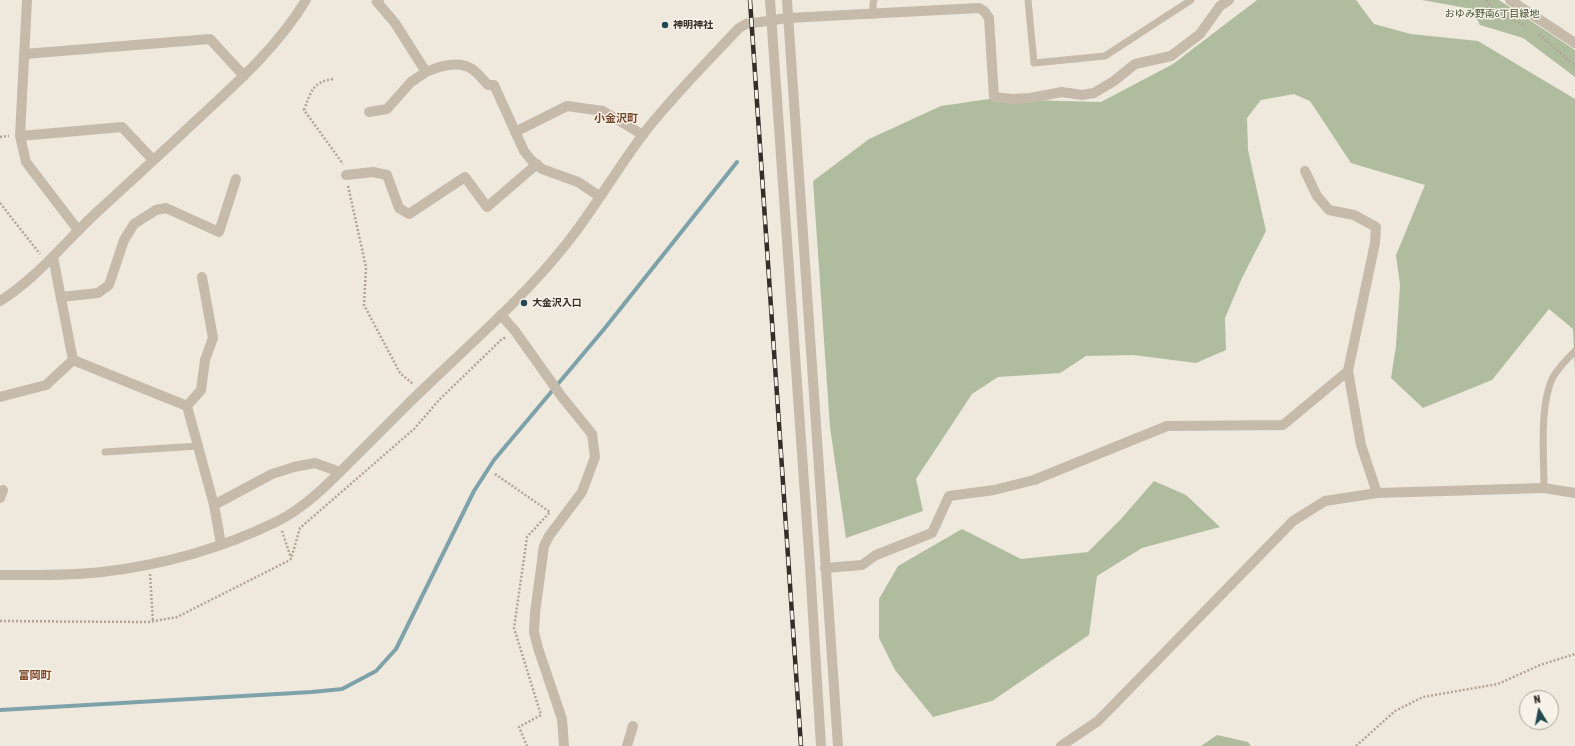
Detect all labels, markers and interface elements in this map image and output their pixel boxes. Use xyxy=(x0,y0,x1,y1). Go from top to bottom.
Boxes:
park label: おゆみ野南6丁目緑地 xyxy=(1445,8,1539,20)
place label: 神明神社 xyxy=(673,19,713,31)
marker: 神明神社 xyxy=(660,20,670,30)
district label: 小金沢町 xyxy=(594,112,638,126)
place label: 大金沢入口 xyxy=(532,297,582,309)
marker: 大金沢入口 xyxy=(519,298,529,308)
district label: 富岡町 xyxy=(19,669,51,683)
north arrow xyxy=(1519,690,1559,730)
text: N xyxy=(1533,693,1541,706)

